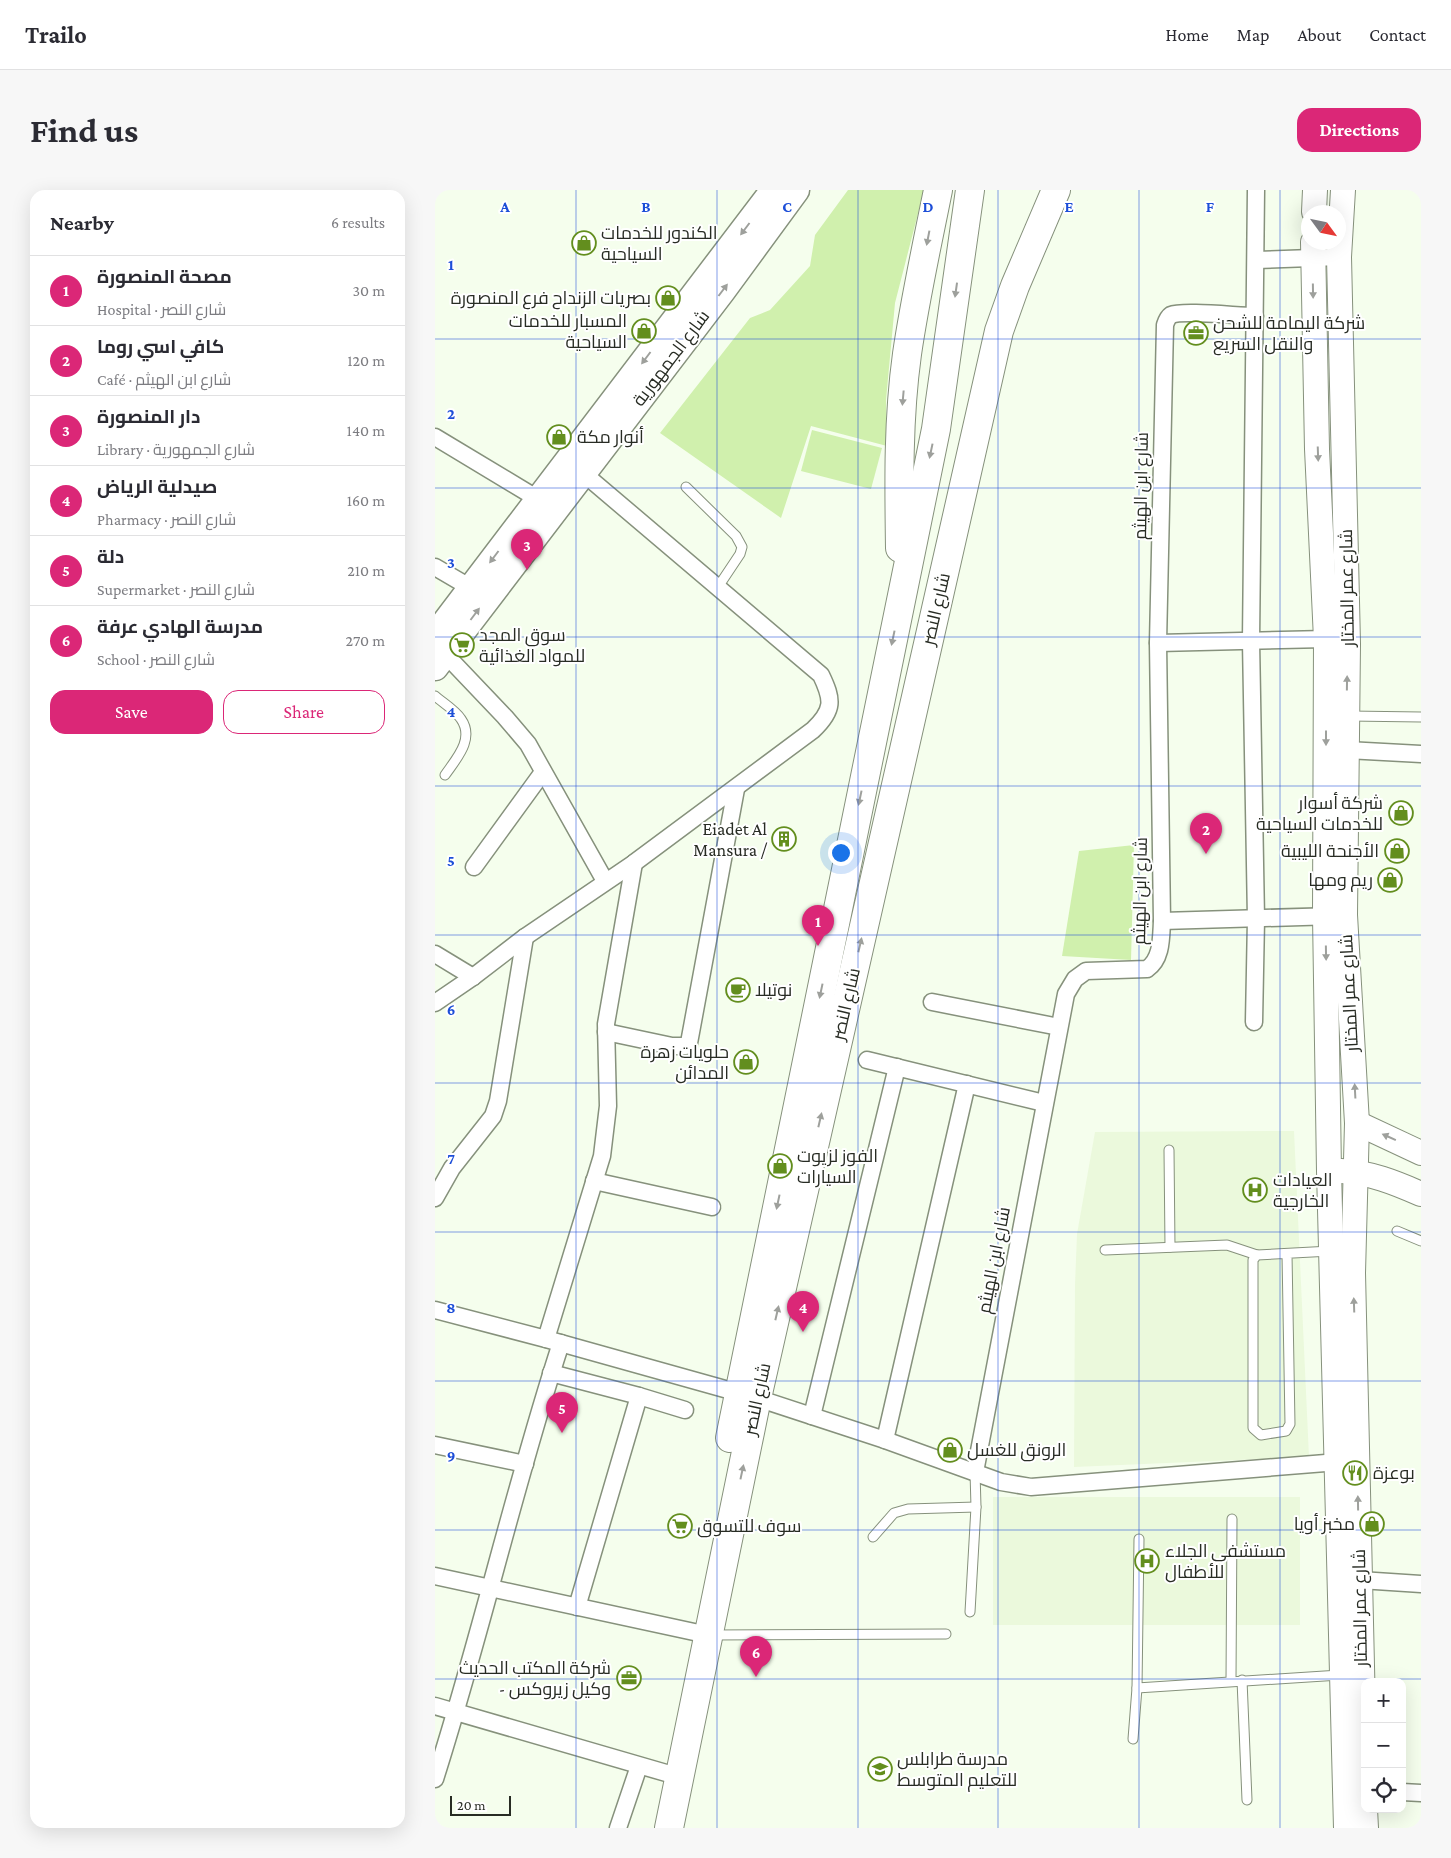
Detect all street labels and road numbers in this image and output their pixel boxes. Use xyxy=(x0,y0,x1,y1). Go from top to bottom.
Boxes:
street label: شارع الجمهورية xyxy=(628,306,715,411)
street label: شارع ابن الهيثم xyxy=(1130,432,1154,540)
street label: شارع عمر المختار xyxy=(1336,529,1360,648)
street label: شارع النصر xyxy=(918,571,956,648)
street label: شارع ابن الهيثم xyxy=(1129,837,1153,945)
street label: شارع عمر المختار xyxy=(1336,933,1364,1053)
street label: شارع النصر xyxy=(828,966,866,1043)
street label: شارع ابن الهيثم xyxy=(974,1205,1016,1315)
street label: شارع النصر xyxy=(739,1361,776,1438)
street label: شارع عمر المختار xyxy=(1349,1549,1373,1668)

